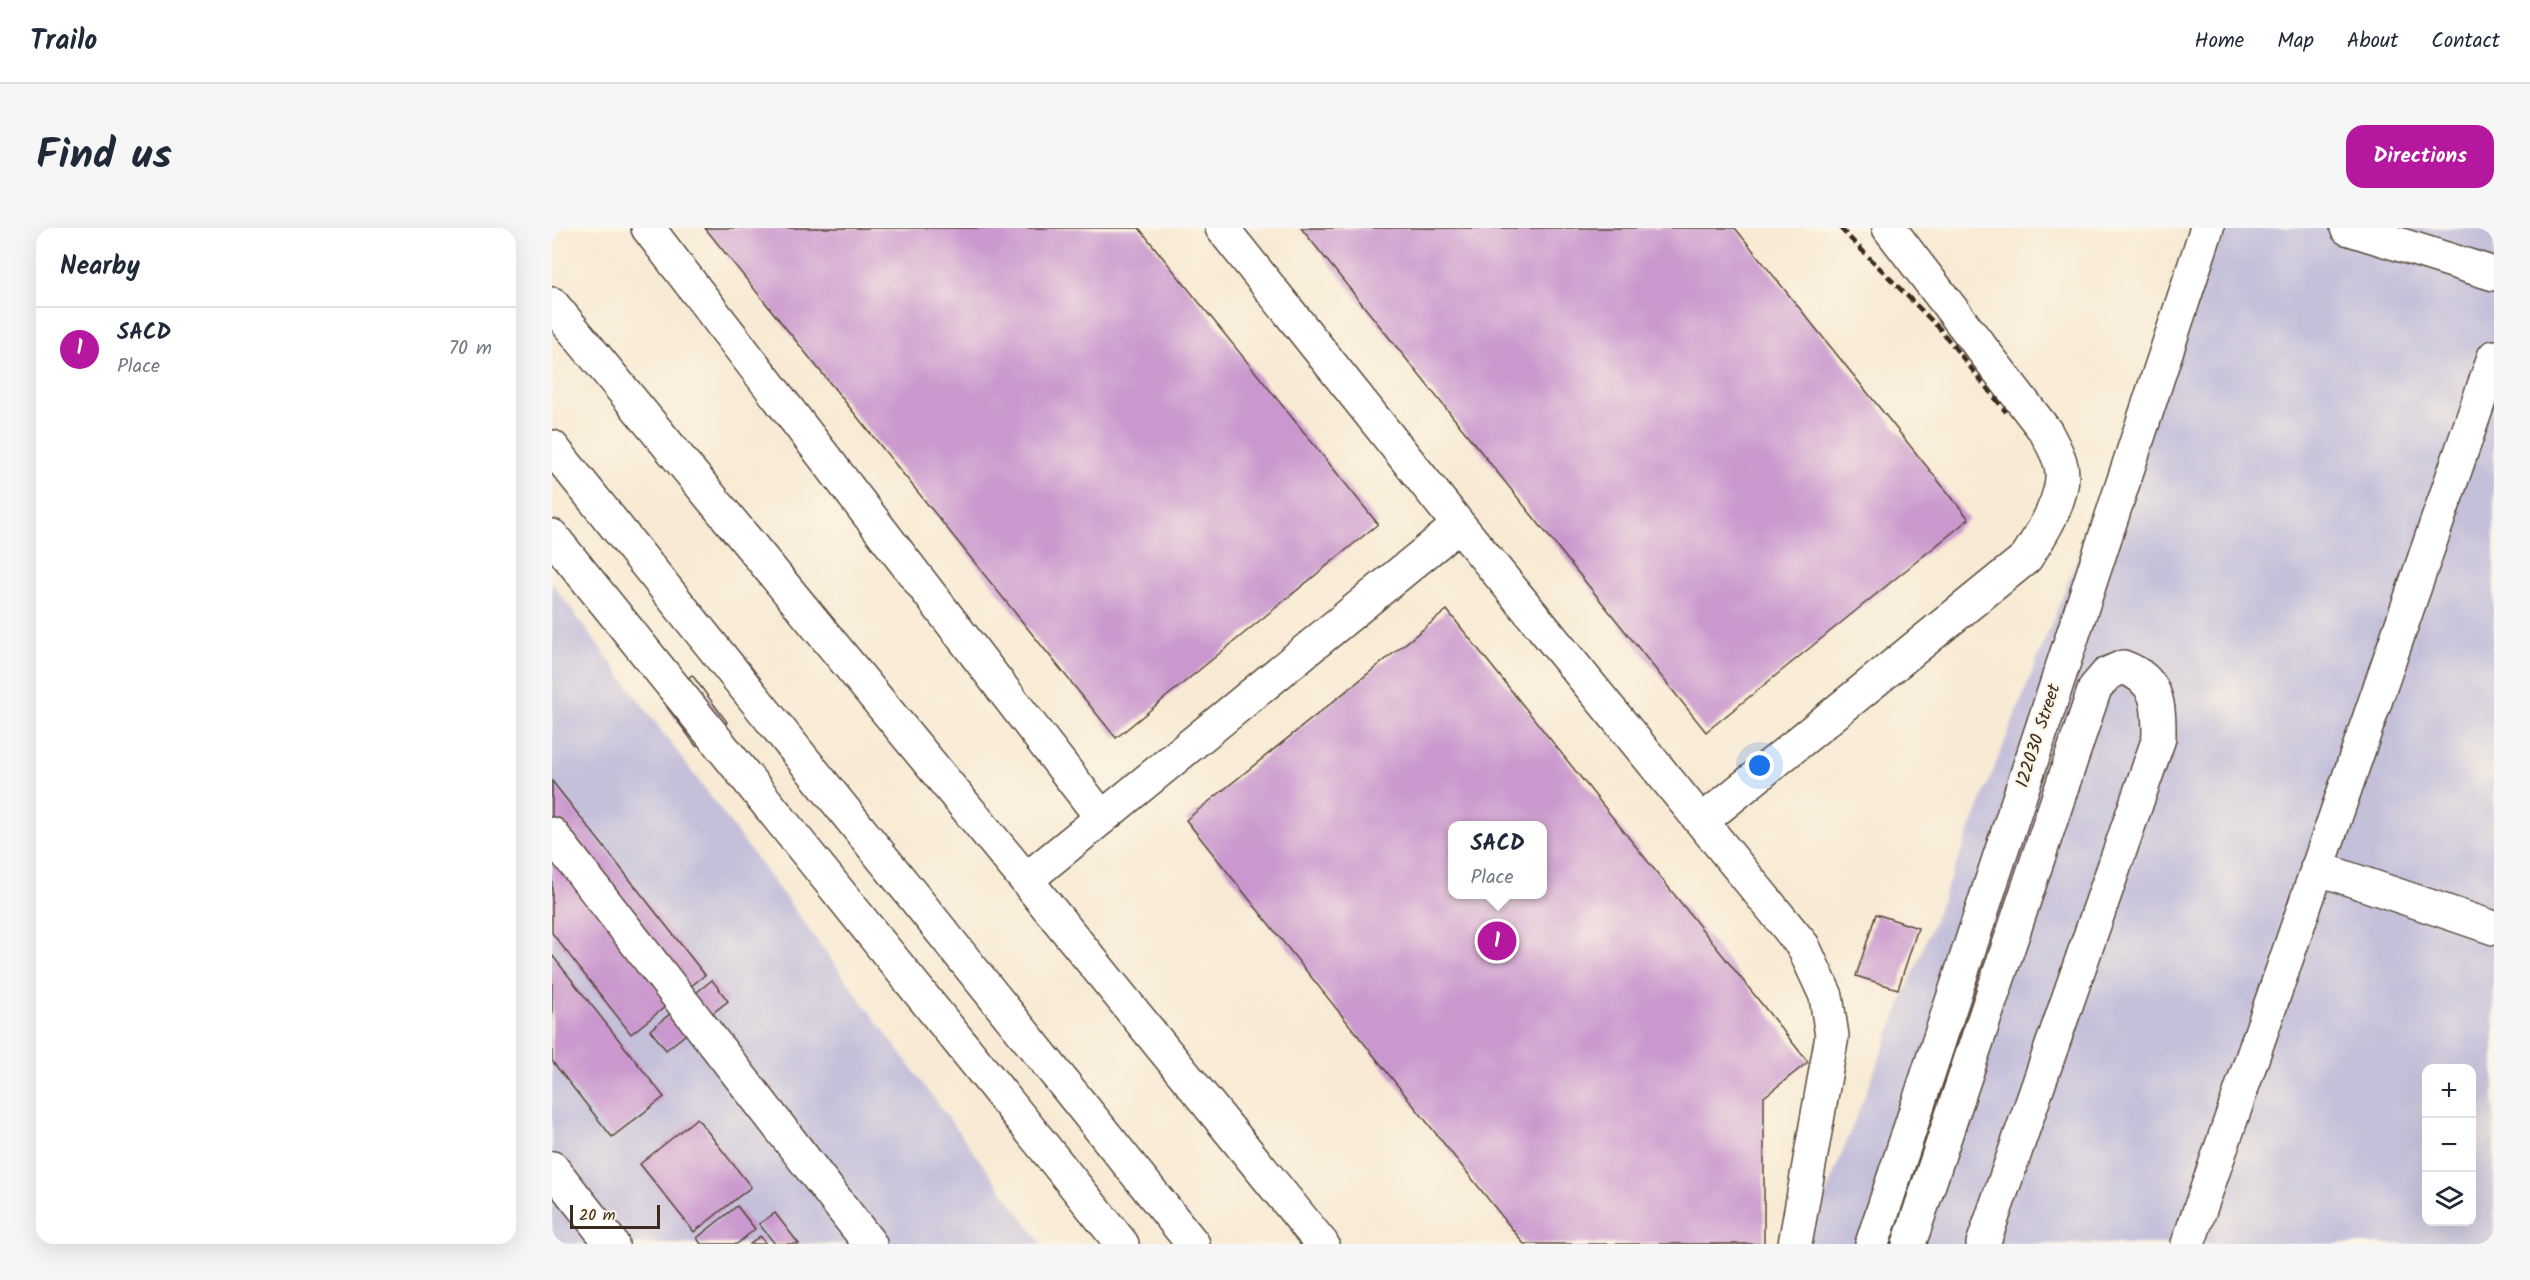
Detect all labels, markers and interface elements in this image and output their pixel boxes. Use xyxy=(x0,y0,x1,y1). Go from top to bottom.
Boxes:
text: Trailo xyxy=(30,19,97,64)
text: Home xyxy=(2195,25,2244,58)
text: Map xyxy=(2277,25,2314,58)
text: About xyxy=(2347,25,2398,58)
text: Contact xyxy=(2431,25,2500,58)
text: Find us xyxy=(36,123,172,190)
button: Directions xyxy=(2346,125,2494,188)
text: Nearby xyxy=(60,246,140,288)
text: SACD xyxy=(117,316,171,351)
text: 1 xyxy=(76,333,83,365)
text: 70 m xyxy=(449,333,492,365)
text: Place xyxy=(117,351,160,383)
street label: 122030 Street xyxy=(2009,679,2070,792)
your location xyxy=(1745,751,1774,780)
popup xyxy=(1448,821,1547,899)
text: SACD xyxy=(1470,827,1525,862)
text: Place xyxy=(1470,862,1513,894)
pin: 1 xyxy=(1478,918,1516,964)
map controls xyxy=(2422,1064,2476,1226)
button: + xyxy=(2422,1064,2476,1118)
button: − xyxy=(2422,1118,2476,1172)
button: layers xyxy=(2422,1172,2476,1226)
scale bar xyxy=(570,1202,660,1230)
text: 20 m xyxy=(579,1203,615,1228)

